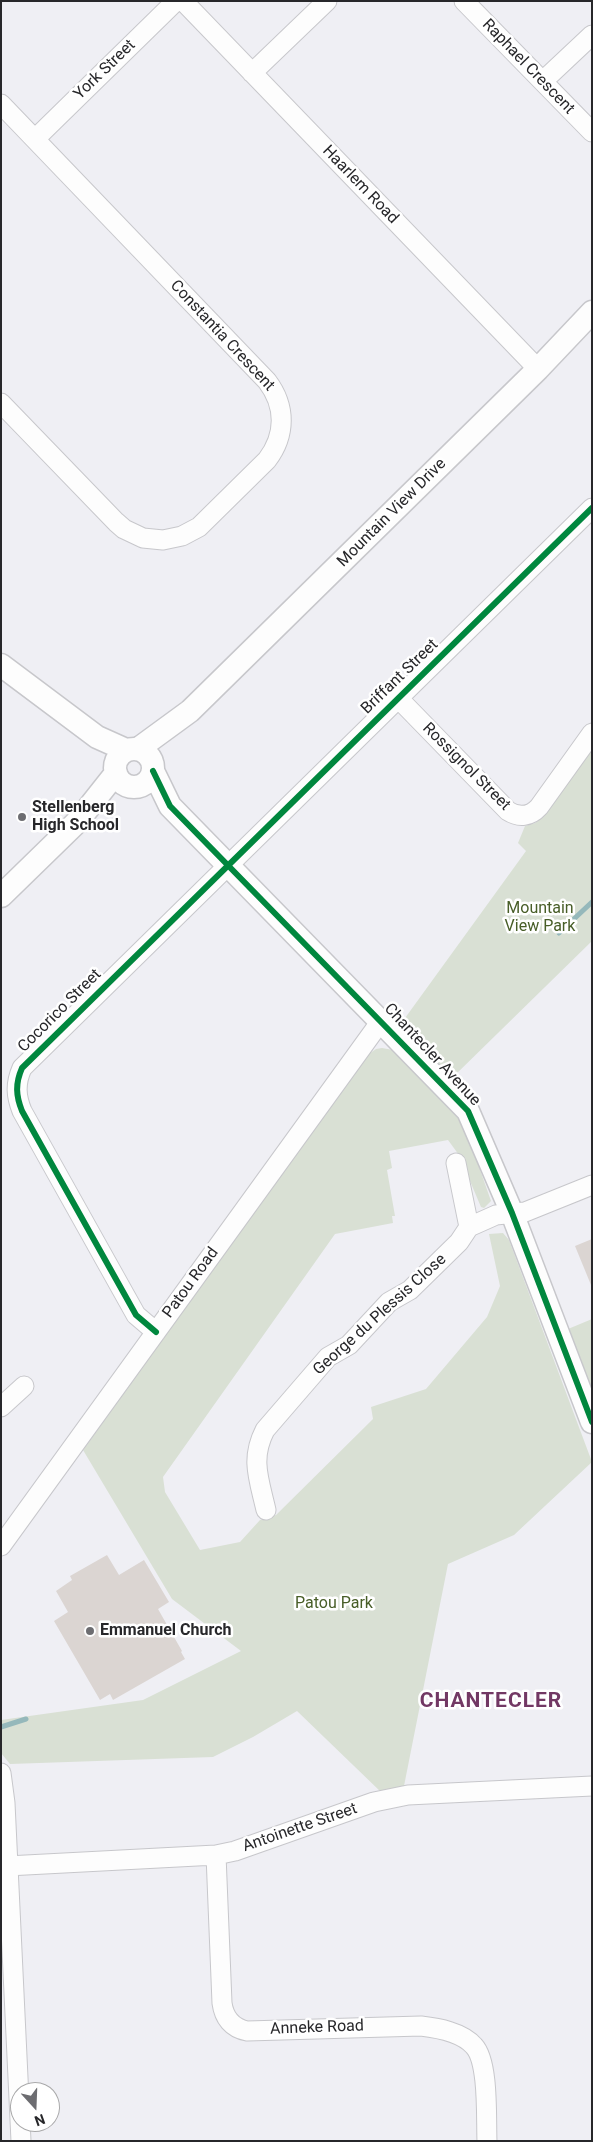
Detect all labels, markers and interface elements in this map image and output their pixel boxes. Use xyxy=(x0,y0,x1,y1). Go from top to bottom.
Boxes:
street label: Raphael Crescent xyxy=(478,15,578,119)
street label: York Street xyxy=(70,36,140,104)
street label: Haarlem Road xyxy=(318,142,402,228)
street label: Constantia Crescent xyxy=(166,277,278,395)
street label: Mountain View Drive xyxy=(334,455,450,571)
street label: Briffant Street xyxy=(358,636,442,718)
street label: Rossignol Street xyxy=(418,719,514,815)
place label: Stellenberg High School xyxy=(32,798,119,836)
marker: Stellenberg High School xyxy=(16,811,28,823)
park label: Mountain View Park xyxy=(505,899,575,937)
street label: Cocorico Street xyxy=(14,965,106,1057)
street label: Chantecler Avenue xyxy=(380,1000,484,1110)
street label: Patou Road xyxy=(159,1244,223,1322)
street label: George du Plessis Close xyxy=(310,1250,450,1380)
park label: Patou Park xyxy=(295,1594,373,1614)
place label: Emmanuel Church xyxy=(100,1621,231,1641)
marker: Emmanuel Church xyxy=(84,1625,96,1637)
district label: CHANTECLER xyxy=(418,1689,564,1715)
street label: Antoinette Street xyxy=(240,1799,360,1857)
street label: Anneke Road xyxy=(270,2017,364,2039)
north arrow xyxy=(10,2082,60,2132)
text: N xyxy=(32,2111,47,2129)

